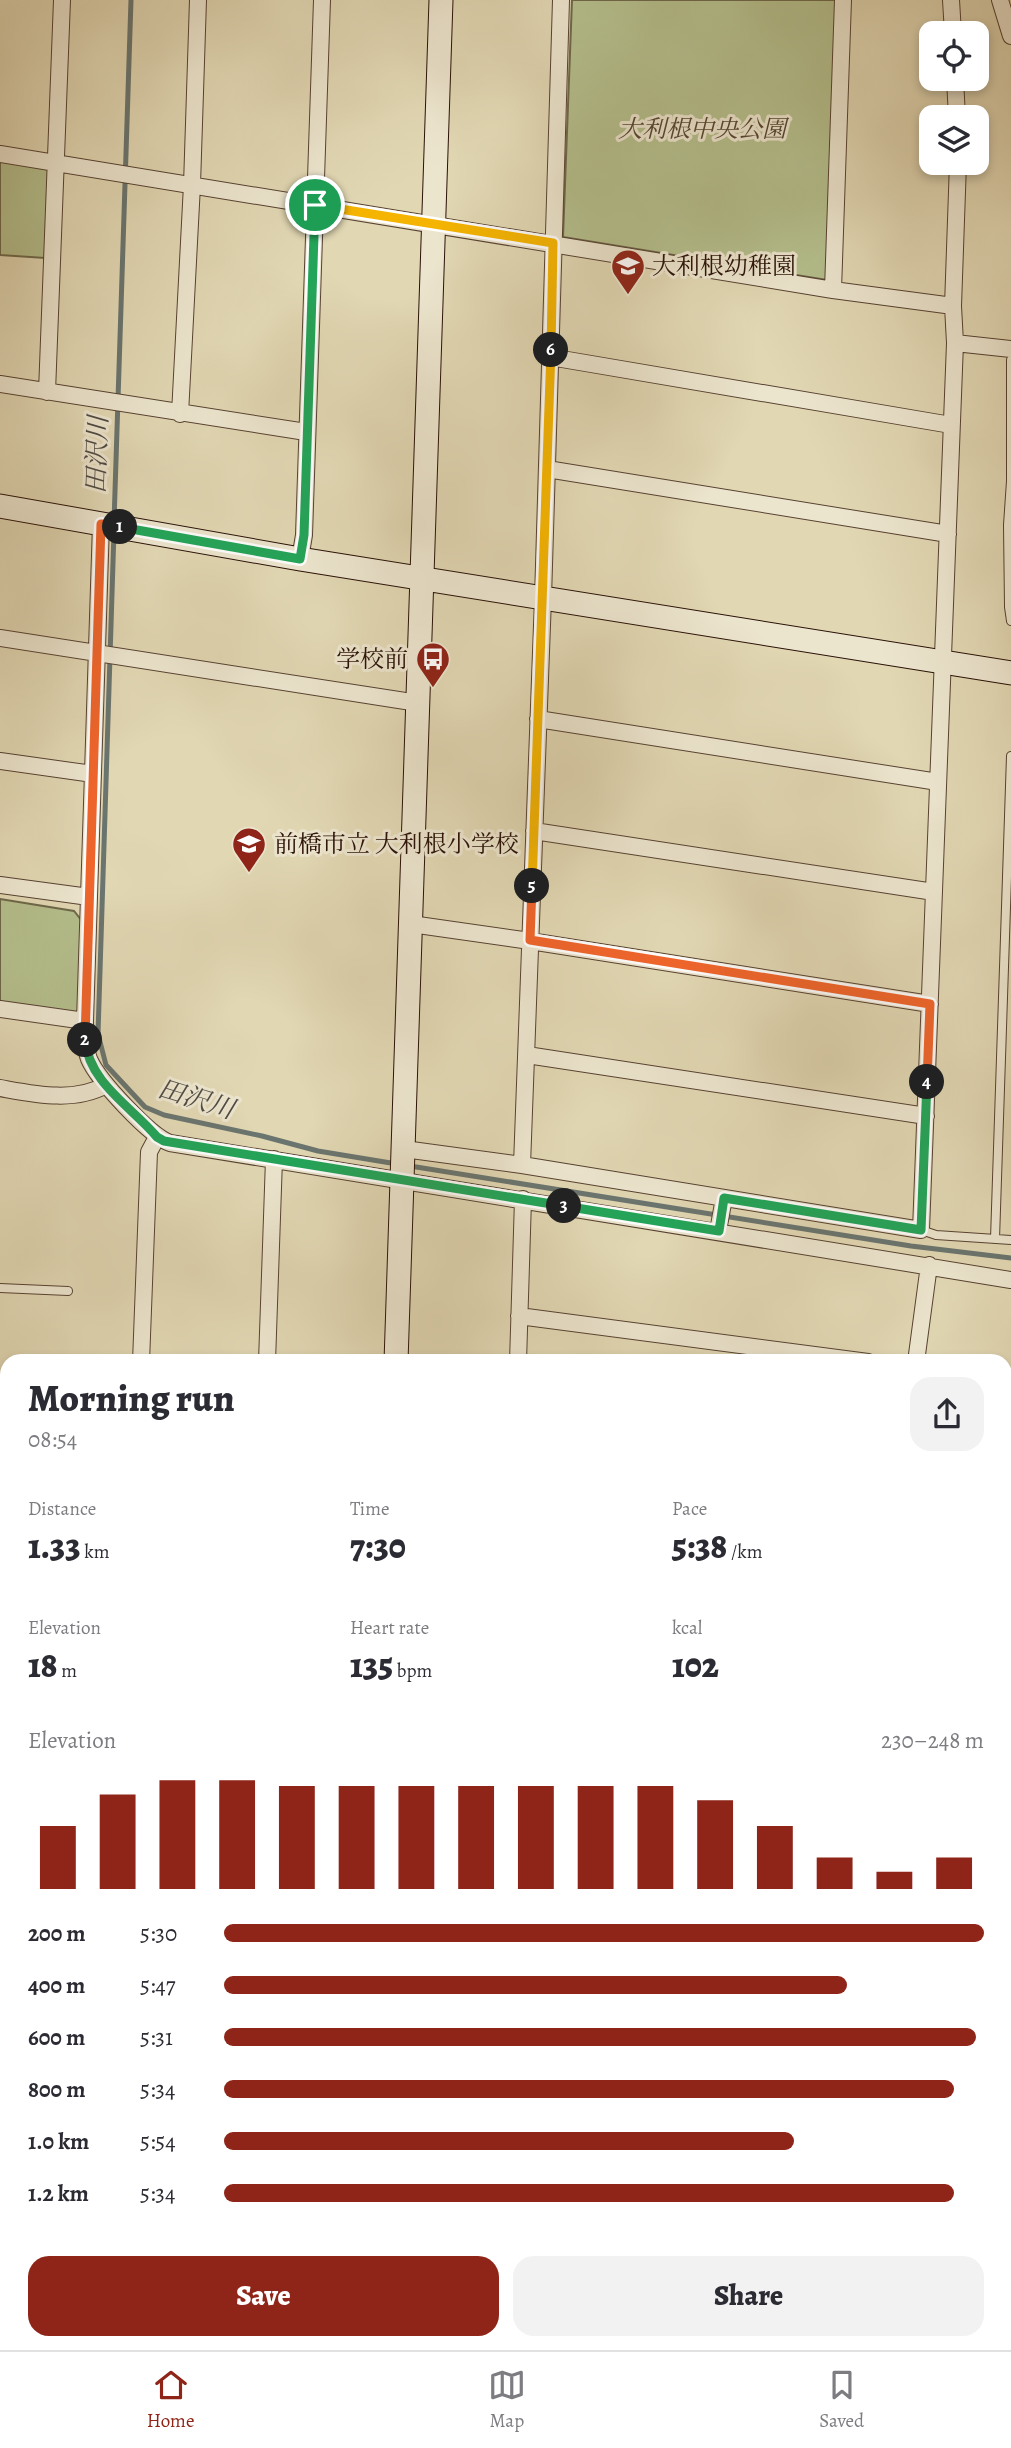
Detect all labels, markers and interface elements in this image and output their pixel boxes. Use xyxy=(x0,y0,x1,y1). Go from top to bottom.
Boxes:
map controls xyxy=(919,21,989,175)
button: locate xyxy=(919,21,989,91)
button: layers xyxy=(919,105,989,175)
park label: 大利根中央公園 xyxy=(618,113,790,145)
pin xyxy=(285,175,345,235)
icon: arrive xyxy=(296,186,334,224)
school or university icon: 大利根幼稚園 xyxy=(609,247,647,296)
place label: 大利根幼稚園 xyxy=(652,250,796,282)
pin: 6 xyxy=(534,332,568,368)
text: 6 xyxy=(546,336,555,362)
water label: 田沢川 xyxy=(78,412,116,495)
pin: 1 xyxy=(102,510,138,544)
text: 1 xyxy=(116,513,123,539)
bus stop icon: 学校前 xyxy=(414,640,452,689)
place label: 学校前 xyxy=(336,643,408,675)
school or university icon: 前橋市立 大利根小学校 xyxy=(230,825,268,874)
place label: 前橋市立 大利根小学校 xyxy=(274,828,519,860)
pin: 5 xyxy=(514,868,550,903)
text: 5 xyxy=(527,872,536,898)
pin: 2 xyxy=(68,1023,102,1058)
text: 2 xyxy=(80,1026,89,1052)
pin: 4 xyxy=(909,1064,944,1100)
text: 4 xyxy=(922,1068,931,1094)
water label: 田沢川 xyxy=(154,1071,241,1128)
pin: 3 xyxy=(546,1188,582,1224)
text: 3 xyxy=(559,1192,568,1218)
text: Morning run xyxy=(28,1372,235,1424)
button: share xyxy=(910,1377,984,1451)
text: 08:54 xyxy=(28,1424,77,1455)
text: Distance xyxy=(28,1496,96,1522)
text: Time xyxy=(350,1496,389,1522)
text: Pace xyxy=(672,1496,707,1522)
text: 1.33 xyxy=(28,1522,81,1570)
text: 7:30 xyxy=(350,1522,406,1570)
text: 5:38 xyxy=(672,1522,727,1570)
text: km xyxy=(81,1539,110,1565)
text: /km xyxy=(727,1539,763,1565)
text: Elevation xyxy=(28,1615,101,1641)
text: Heart rate xyxy=(350,1615,429,1641)
text: kcal xyxy=(672,1615,702,1641)
text: 18 xyxy=(28,1641,58,1689)
text: 135 xyxy=(350,1641,393,1689)
text: 102 xyxy=(672,1641,719,1689)
text: m xyxy=(58,1658,77,1684)
text: bpm xyxy=(393,1658,432,1684)
text: Elevation xyxy=(28,1725,116,1756)
text: 230–248 m xyxy=(881,1725,984,1756)
text: 200 m xyxy=(28,1918,86,1949)
text: 5:30 xyxy=(140,1918,177,1949)
text: 400 m xyxy=(28,1970,85,2001)
text: 5:47 xyxy=(140,1970,175,2001)
text: 600 m xyxy=(28,2022,85,2053)
text: 5:31 xyxy=(140,2022,173,2053)
text: 800 m xyxy=(28,2074,85,2105)
text: 5:34 xyxy=(140,2074,175,2105)
text: 1.0 km xyxy=(28,2126,89,2157)
text: 5:54 xyxy=(140,2126,176,2157)
text: 1.2 km xyxy=(28,2178,89,2209)
text: 5:34 xyxy=(140,2178,175,2209)
button: Save xyxy=(28,2256,499,2336)
button: Share xyxy=(513,2256,984,2336)
tab: Home xyxy=(147,2366,194,2434)
tab: Map xyxy=(488,2366,526,2434)
tab: Saved xyxy=(819,2366,864,2434)

